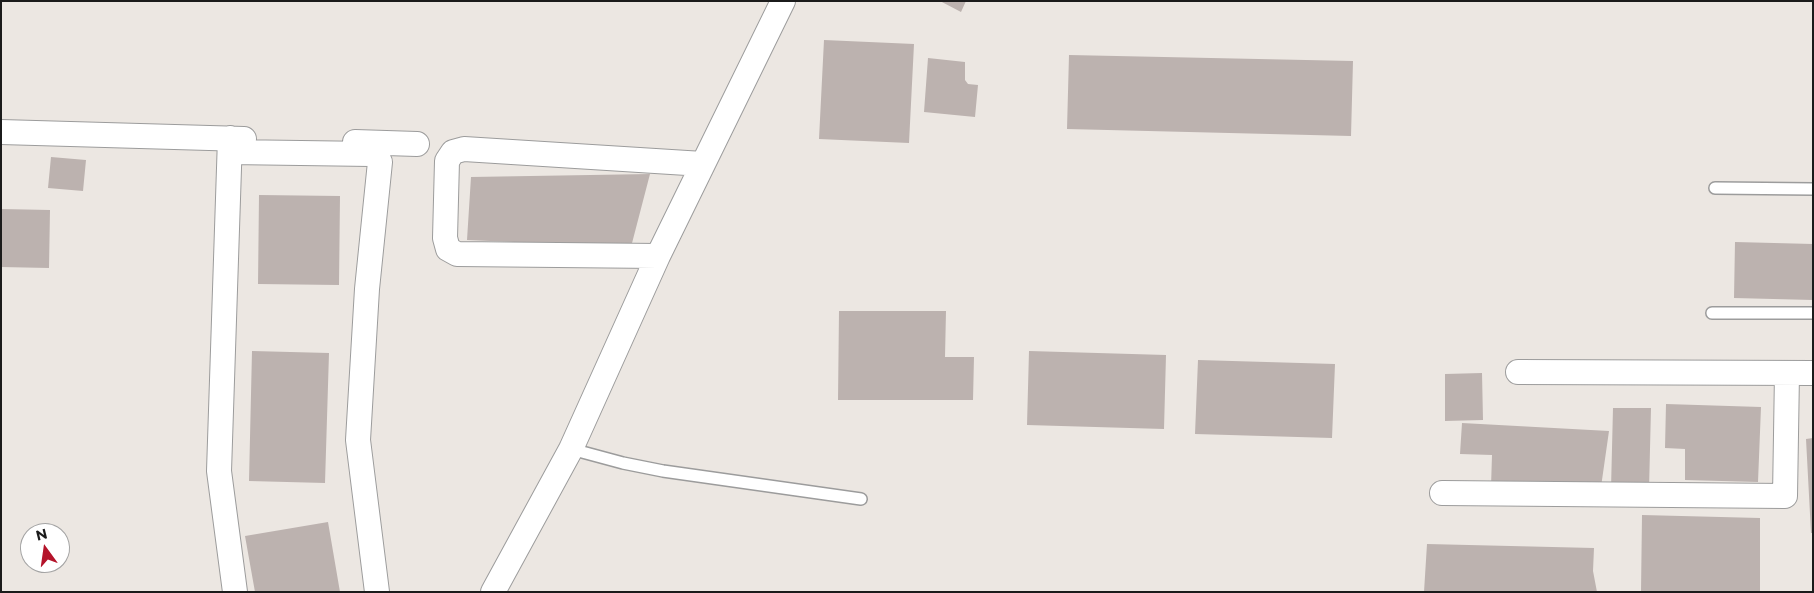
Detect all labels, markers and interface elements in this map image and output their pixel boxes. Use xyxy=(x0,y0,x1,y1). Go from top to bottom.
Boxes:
north arrow xyxy=(20,523,70,573)
text: N xyxy=(34,524,49,545)

